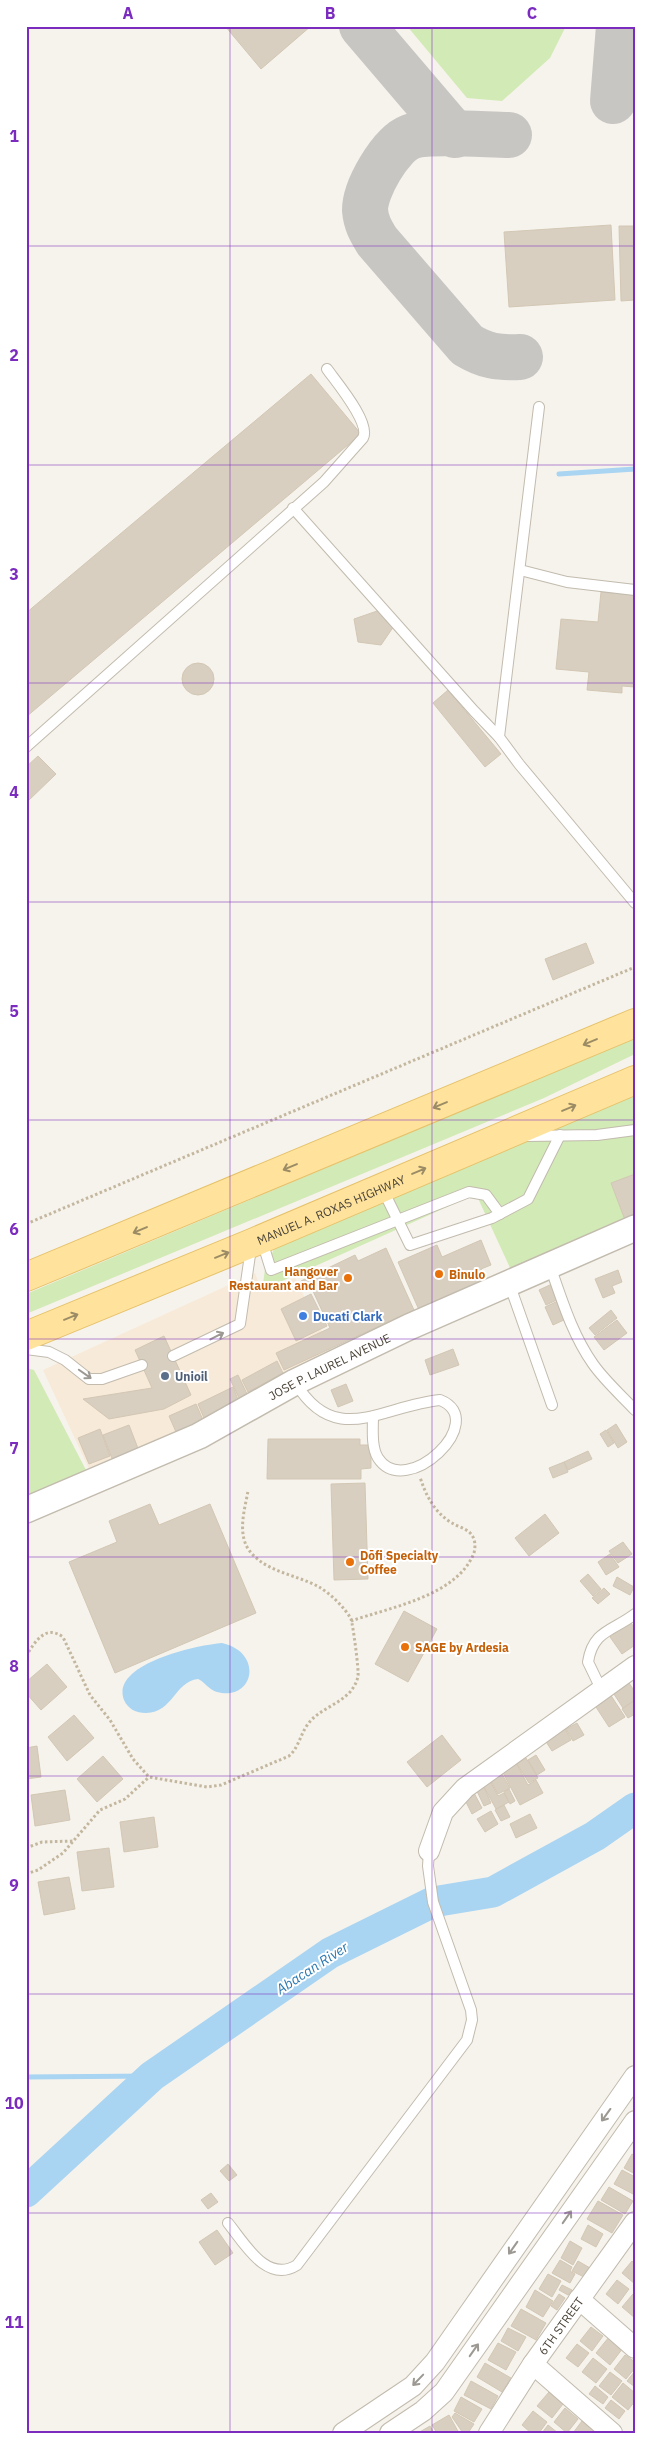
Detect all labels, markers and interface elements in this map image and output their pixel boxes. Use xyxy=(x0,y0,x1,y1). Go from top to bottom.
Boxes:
text: A xyxy=(123,3,134,23)
text: B xyxy=(325,3,336,23)
text: C xyxy=(527,3,537,23)
text: 1 xyxy=(9,126,19,146)
text: 2 xyxy=(9,345,19,365)
text: 3 xyxy=(9,564,19,584)
text: 4 xyxy=(9,782,19,802)
text: 5 xyxy=(9,1001,19,1021)
one-way arrow xyxy=(583,1038,598,1047)
one-way arrow xyxy=(433,1100,448,1110)
one-way arrow xyxy=(561,1102,576,1112)
one-way arrow xyxy=(283,1163,298,1172)
one-way arrow xyxy=(411,1166,427,1175)
street label: MANUEL A. ROXAS HIGHWAY xyxy=(254,1171,407,1248)
text: 6 xyxy=(9,1219,19,1239)
one-way arrow xyxy=(133,1225,148,1235)
one-way arrow xyxy=(214,1250,229,1260)
place label: Hangover Restaurant and Bar xyxy=(229,1264,338,1293)
place label: Binulo xyxy=(449,1267,485,1282)
marker: Binulo xyxy=(433,1268,445,1280)
marker: Hangover Restaurant and Bar xyxy=(342,1272,354,1284)
place label: Ducati Clark xyxy=(313,1309,382,1324)
marker: Ducati Clark xyxy=(297,1310,309,1322)
one-way arrow xyxy=(63,1312,78,1321)
one-way arrow xyxy=(209,1330,224,1340)
street label: JOSE P. LAUREL AVENUE xyxy=(266,1330,393,1403)
one-way arrow xyxy=(78,1369,92,1380)
place label: Unioil xyxy=(175,1369,208,1384)
marker: Unioil xyxy=(159,1370,171,1382)
text: 7 xyxy=(9,1438,19,1458)
place label: Dōfi Specialty Coffee xyxy=(360,1548,439,1577)
marker: Dōfi Specialty Coffee xyxy=(344,1556,356,1568)
place label: SAGE by Ardesia xyxy=(415,1640,509,1655)
marker: SAGE by Ardesia xyxy=(399,1641,411,1653)
text: 8 xyxy=(9,1656,19,1676)
text: 9 xyxy=(9,1875,19,1895)
water label: Abacan River xyxy=(272,1938,352,1999)
text: 10 xyxy=(4,2093,24,2113)
one-way arrow xyxy=(601,2108,611,2122)
one-way arrow xyxy=(562,2211,572,2225)
one-way arrow xyxy=(508,2241,518,2255)
street label: 6TH STREET xyxy=(535,2294,586,2358)
text: 11 xyxy=(4,2312,24,2332)
one-way arrow xyxy=(469,2344,479,2358)
one-way arrow xyxy=(412,2373,424,2386)

